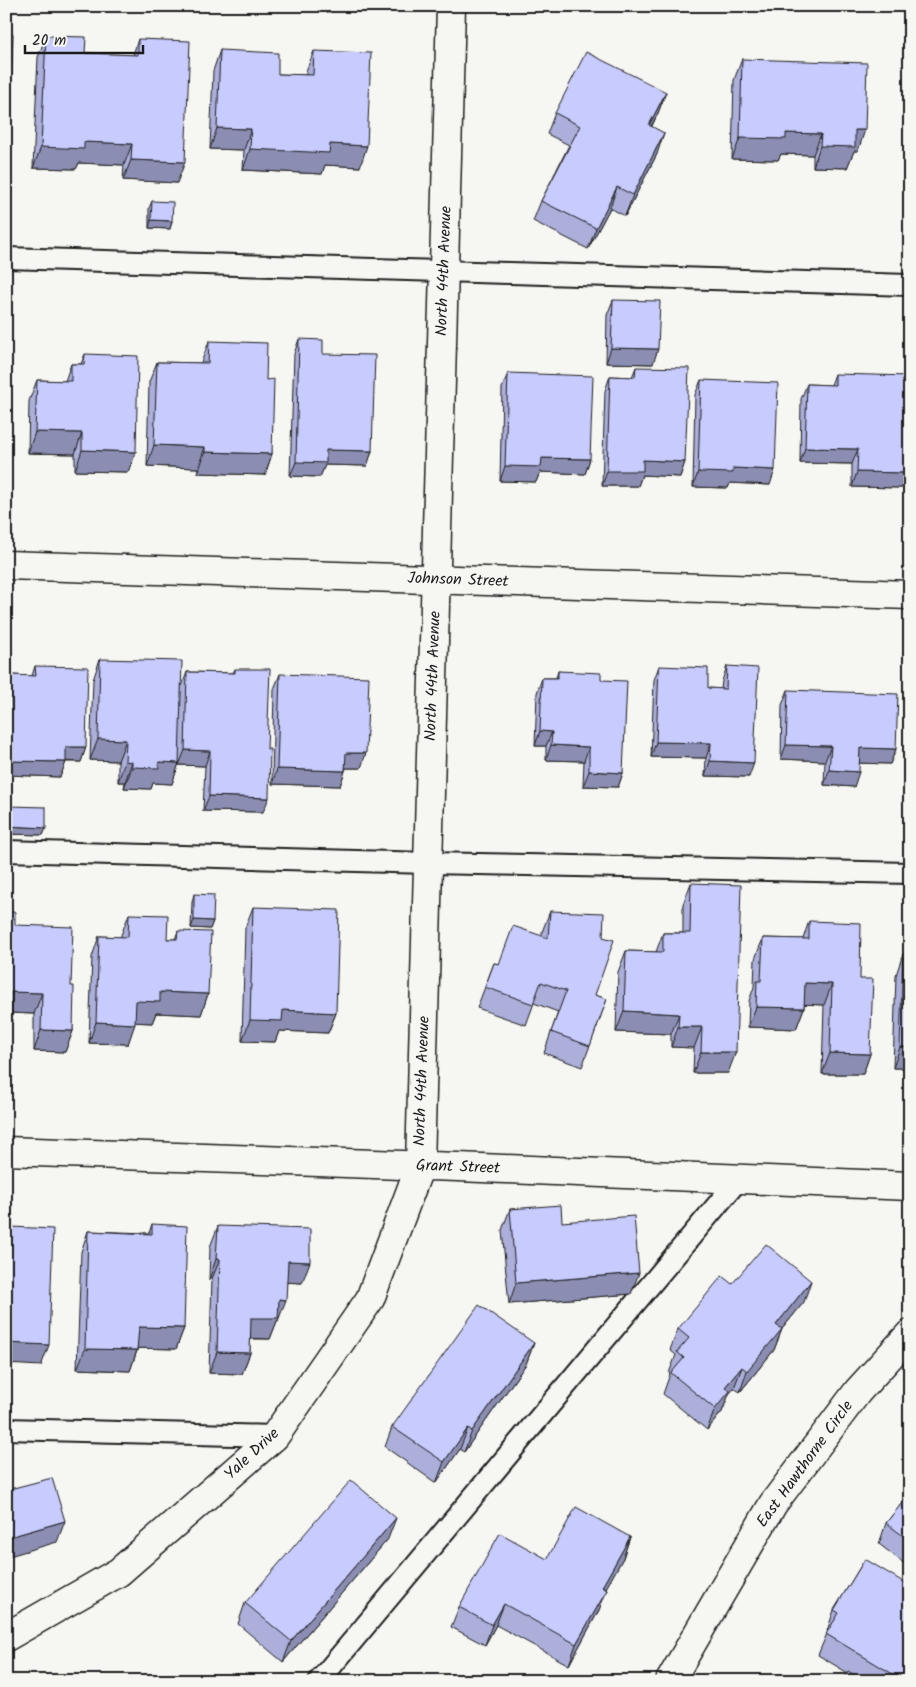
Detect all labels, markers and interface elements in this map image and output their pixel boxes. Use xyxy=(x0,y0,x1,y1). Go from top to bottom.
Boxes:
scale bar xyxy=(25,22,142,54)
text: 20 m xyxy=(32,29,66,53)
street label: North 44th Avenue xyxy=(429,205,459,337)
street label: Johnson Street xyxy=(407,566,510,594)
street label: North 44th Avenue xyxy=(418,610,448,742)
street label: North 44th Avenue xyxy=(407,1015,437,1147)
street label: Grant Street xyxy=(415,1153,501,1181)
street label: East Hawthorne Circle xyxy=(750,1395,860,1533)
street label: Yale Drive xyxy=(219,1422,285,1486)

